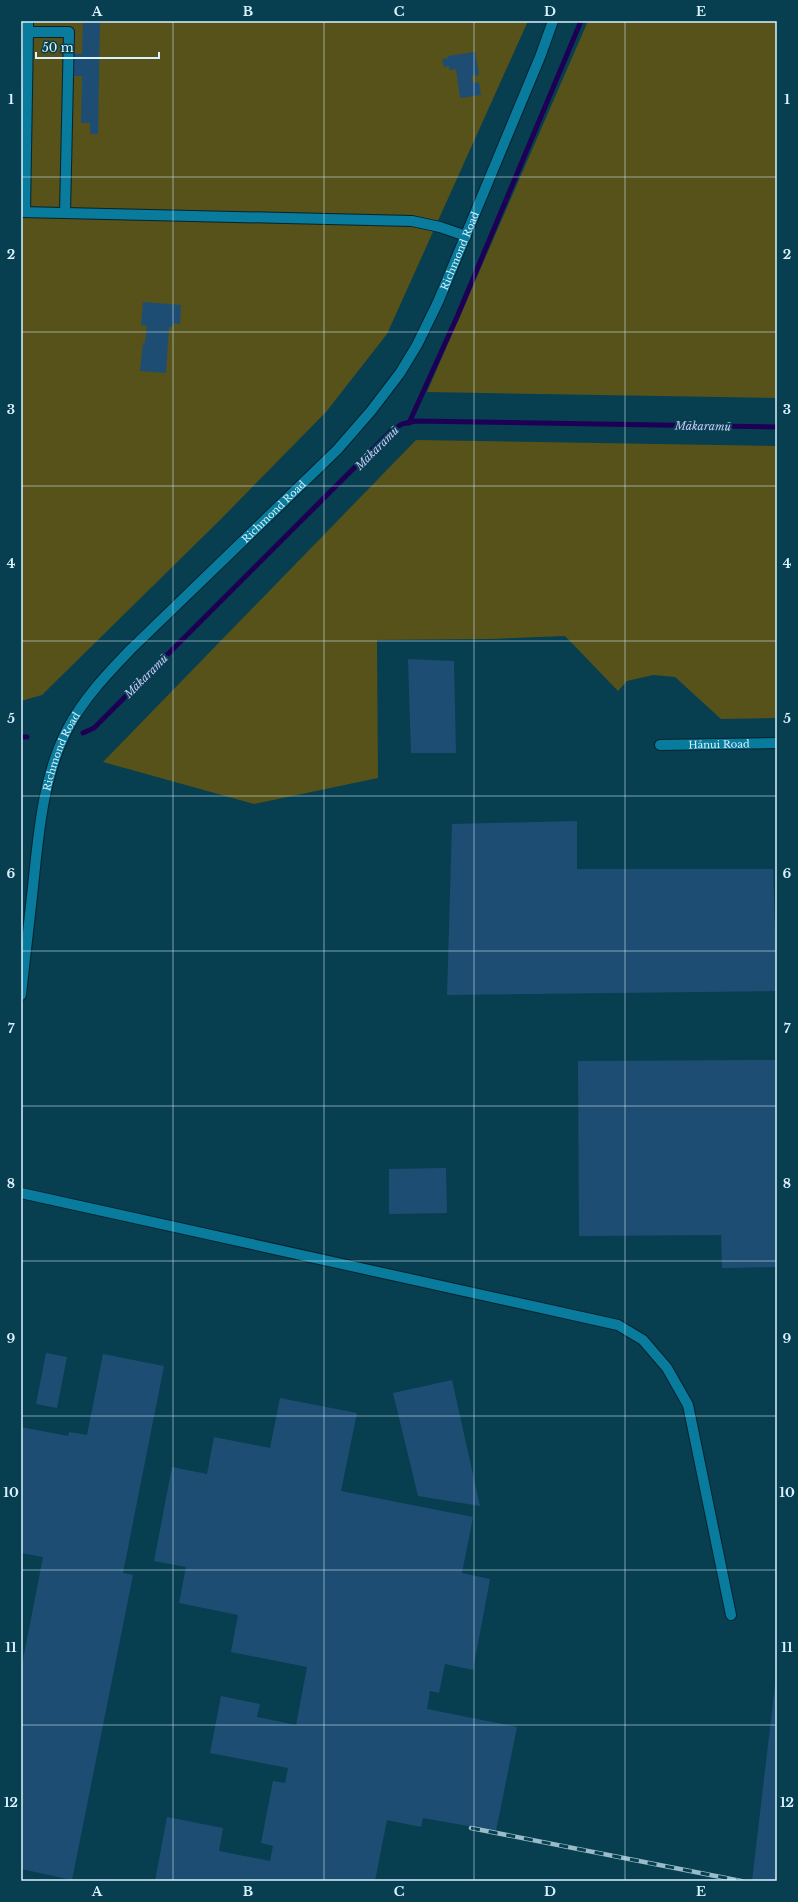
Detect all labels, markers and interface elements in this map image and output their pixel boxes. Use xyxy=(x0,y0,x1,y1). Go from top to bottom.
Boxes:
text: A xyxy=(91,3,103,20)
text: B xyxy=(243,3,253,20)
text: C xyxy=(394,3,405,20)
text: D xyxy=(544,3,556,20)
text: E xyxy=(696,3,706,20)
scale bar xyxy=(36,34,159,60)
text: 50 m xyxy=(42,40,74,55)
text: 1 xyxy=(8,91,14,108)
text: 1 xyxy=(784,91,790,108)
street label: Richmond Road xyxy=(438,209,482,292)
text: 2 xyxy=(7,246,15,263)
text: 2 xyxy=(783,246,791,263)
text: 3 xyxy=(7,401,15,418)
text: 3 xyxy=(783,401,791,418)
water label: Mākaramū xyxy=(674,418,732,433)
water label: Mākaramū xyxy=(351,423,402,474)
street label: Richmond Road xyxy=(239,478,309,546)
text: 4 xyxy=(7,555,16,572)
text: 4 xyxy=(783,555,792,572)
water label: Mākaramū xyxy=(120,651,171,702)
text: 5 xyxy=(7,710,15,727)
street label: Richmond Road xyxy=(40,710,83,792)
text: 5 xyxy=(783,710,791,727)
street label: Hānui Road xyxy=(688,737,750,752)
text: 6 xyxy=(7,865,16,882)
text: 6 xyxy=(783,865,792,882)
text: 7 xyxy=(8,1020,15,1037)
text: 7 xyxy=(784,1020,791,1037)
text: 8 xyxy=(7,1175,15,1192)
text: 8 xyxy=(783,1175,791,1192)
text: 9 xyxy=(7,1330,16,1347)
text: 9 xyxy=(783,1330,792,1347)
text: 10 xyxy=(3,1484,19,1501)
text: 10 xyxy=(779,1484,795,1501)
text: 11 xyxy=(5,1639,17,1656)
text: 11 xyxy=(781,1639,793,1656)
text: 12 xyxy=(4,1794,18,1811)
text: 12 xyxy=(780,1794,794,1811)
text: A xyxy=(91,1883,103,1900)
text: B xyxy=(243,1883,253,1900)
text: C xyxy=(394,1883,405,1900)
text: D xyxy=(544,1883,556,1900)
text: E xyxy=(696,1883,706,1900)

